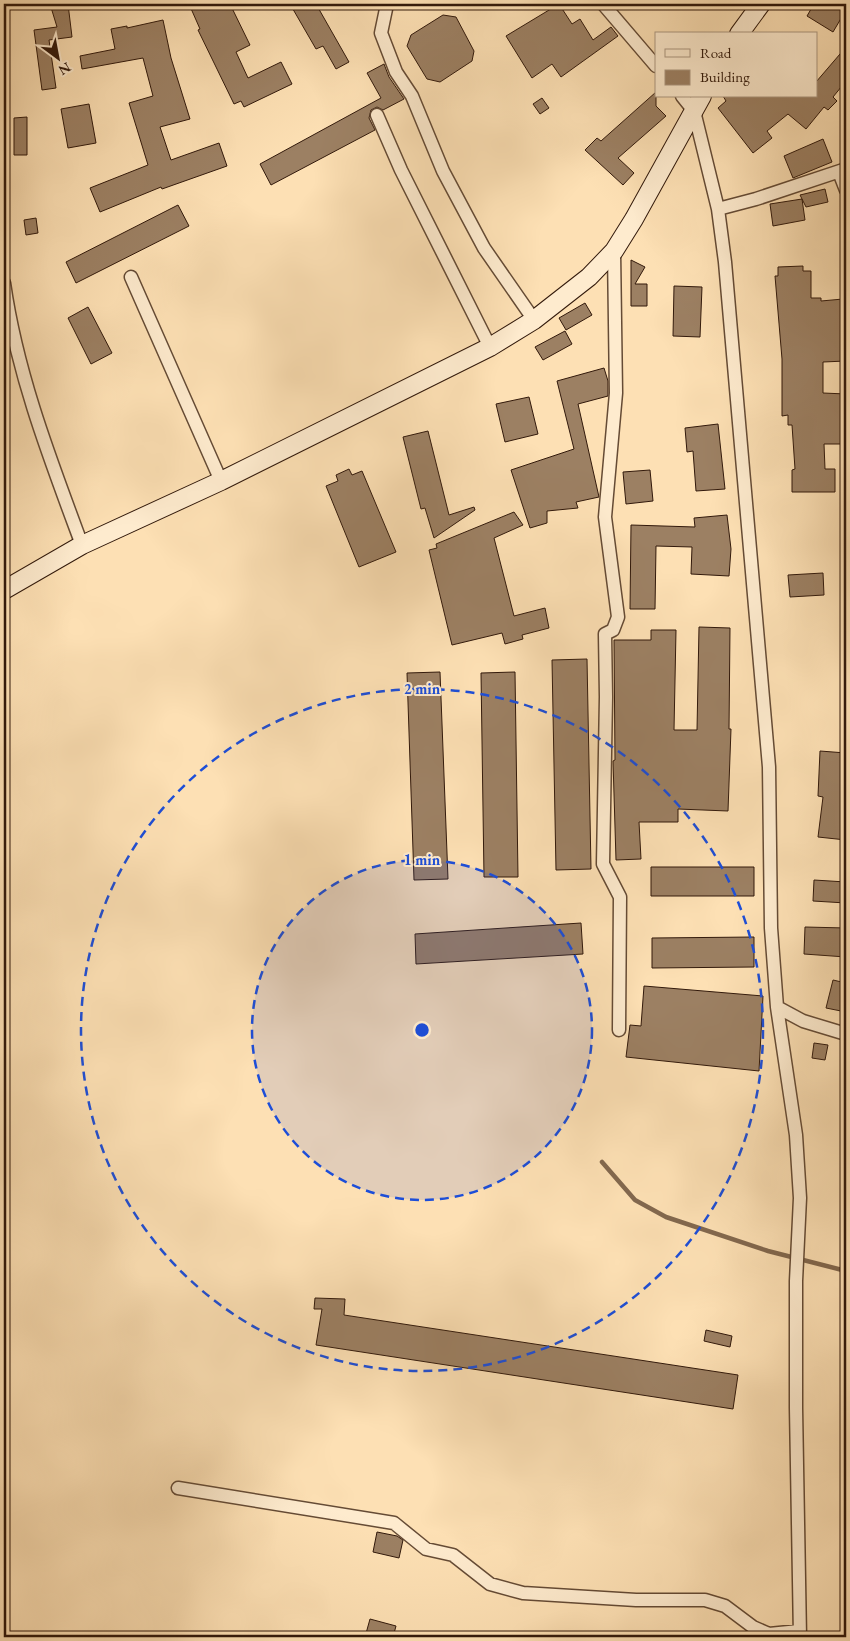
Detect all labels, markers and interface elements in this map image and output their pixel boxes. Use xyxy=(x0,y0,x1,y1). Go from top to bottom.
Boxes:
north arrow xyxy=(32,32,82,82)
legend xyxy=(655,32,818,98)
text: Road xyxy=(700,43,732,62)
text: N xyxy=(55,58,74,80)
text: Building xyxy=(700,67,750,86)
text: 2 min xyxy=(404,679,441,698)
text: 1 min xyxy=(404,850,441,869)
centre of rings xyxy=(413,1021,431,1039)

